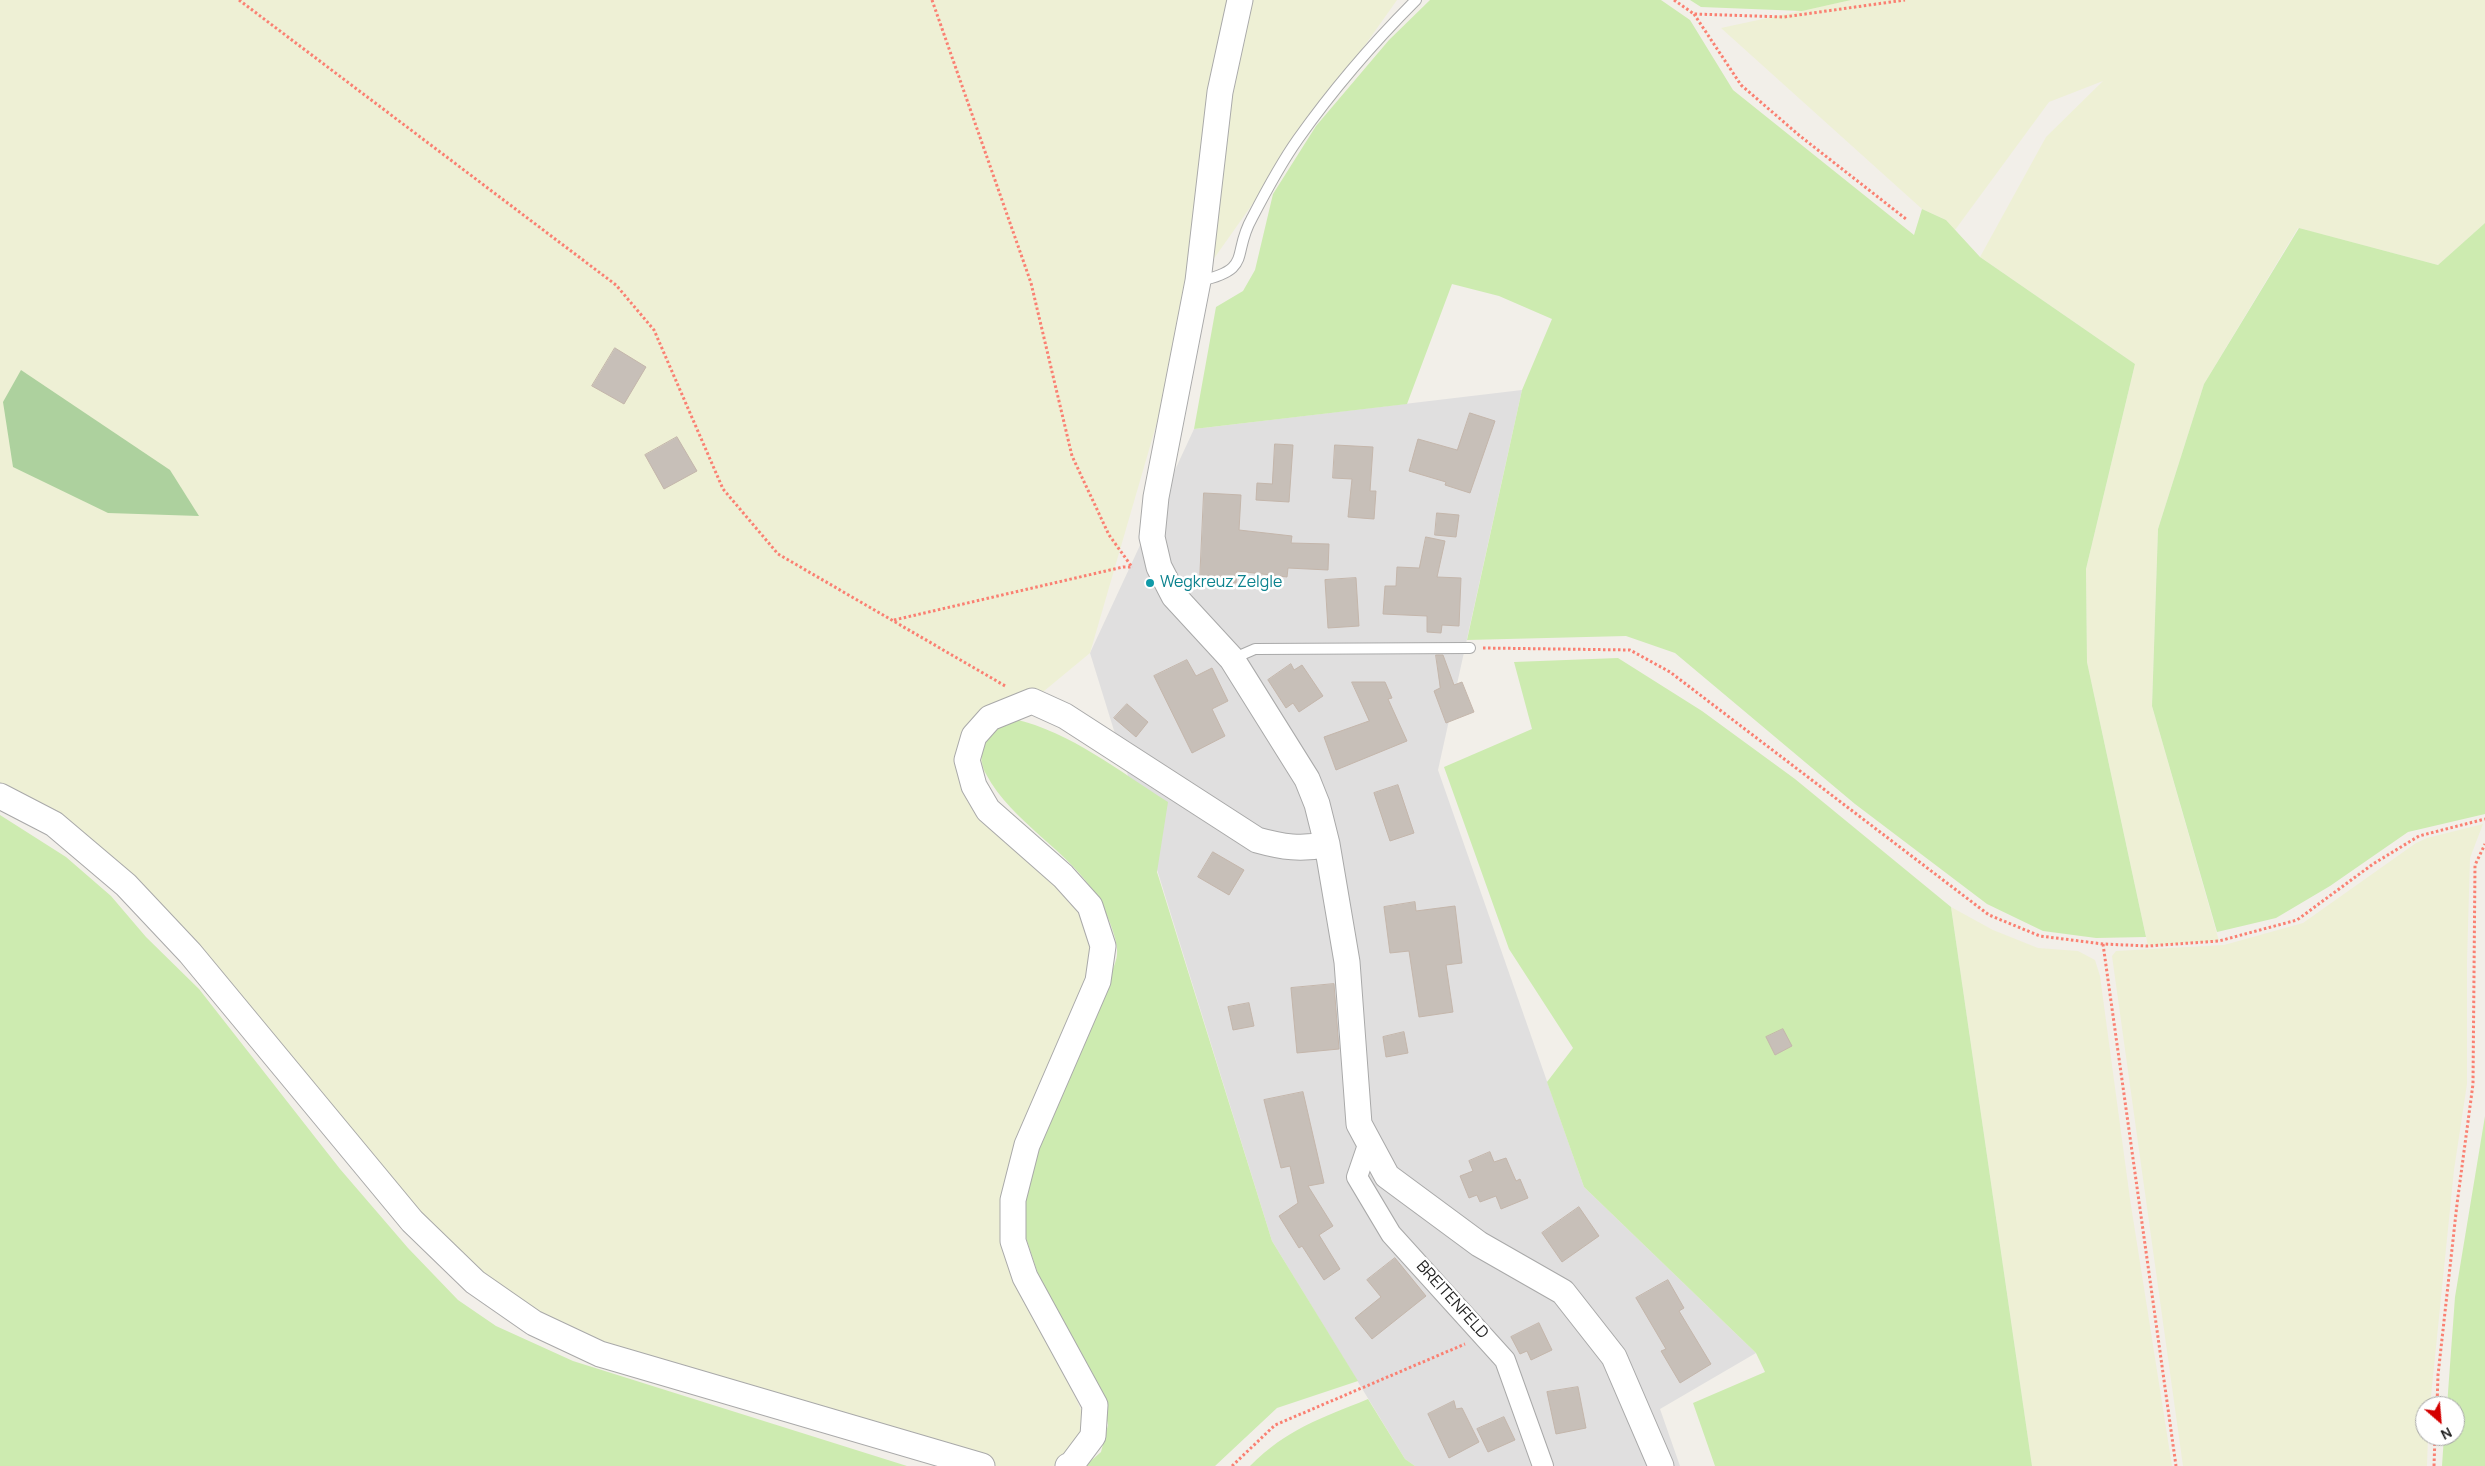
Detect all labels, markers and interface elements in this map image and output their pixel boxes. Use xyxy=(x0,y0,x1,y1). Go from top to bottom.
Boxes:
place label: Wegkreuz Zelgle xyxy=(1160,573,1282,593)
marker: Wegkreuz Zelgle xyxy=(1144,577,1156,589)
street label: BREITENFELD xyxy=(1412,1257,1492,1343)
north arrow xyxy=(2415,1396,2465,1446)
text: N xyxy=(2438,1423,2455,1445)

